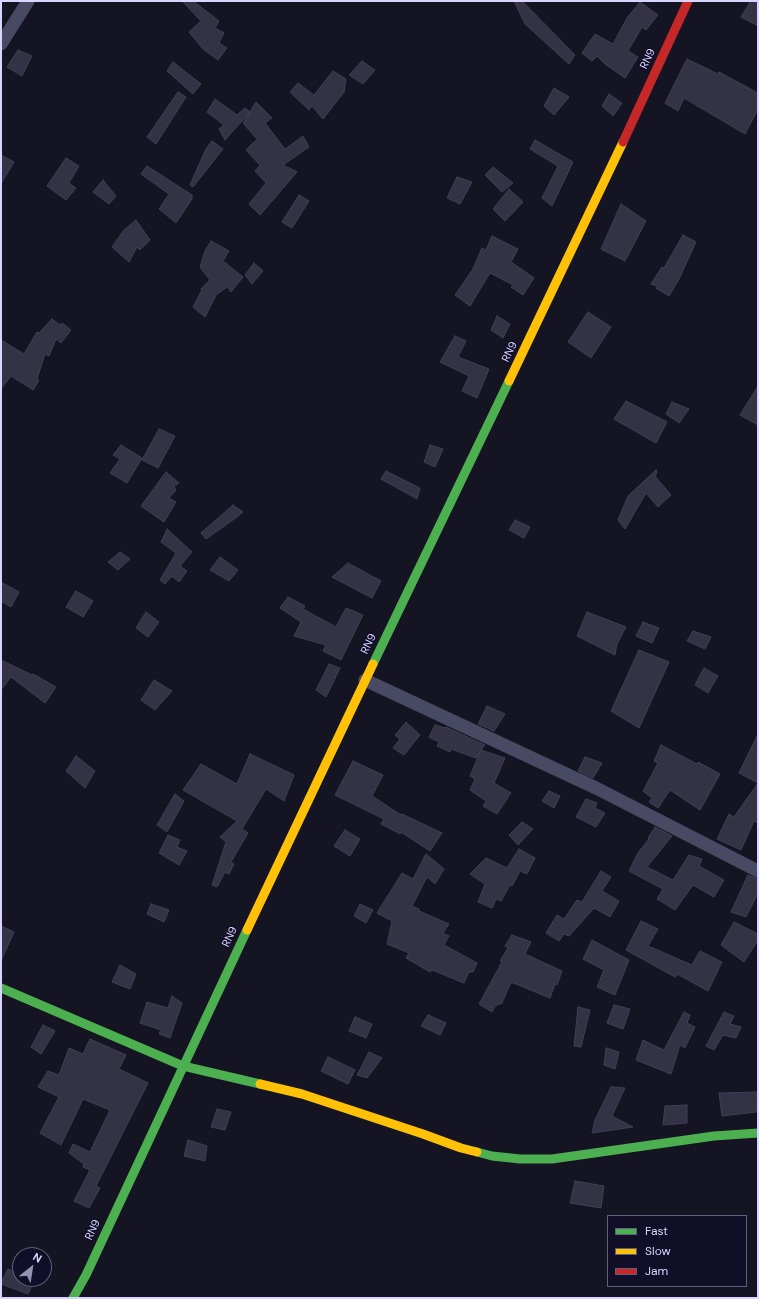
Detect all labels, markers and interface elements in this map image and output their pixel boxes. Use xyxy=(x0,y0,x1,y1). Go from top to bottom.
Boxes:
street label: RN9 xyxy=(638,47,658,71)
street label: RN9 xyxy=(499,340,521,364)
street label: RN9 xyxy=(358,632,380,656)
street label: RN9 xyxy=(220,925,240,949)
legend xyxy=(607,1215,747,1287)
street label: RN9 xyxy=(83,1218,103,1242)
text: Fast xyxy=(645,1223,668,1239)
text: Slow xyxy=(645,1243,671,1259)
north arrow xyxy=(12,1247,52,1287)
text: N xyxy=(31,1249,44,1266)
text: Jam xyxy=(645,1263,668,1279)

